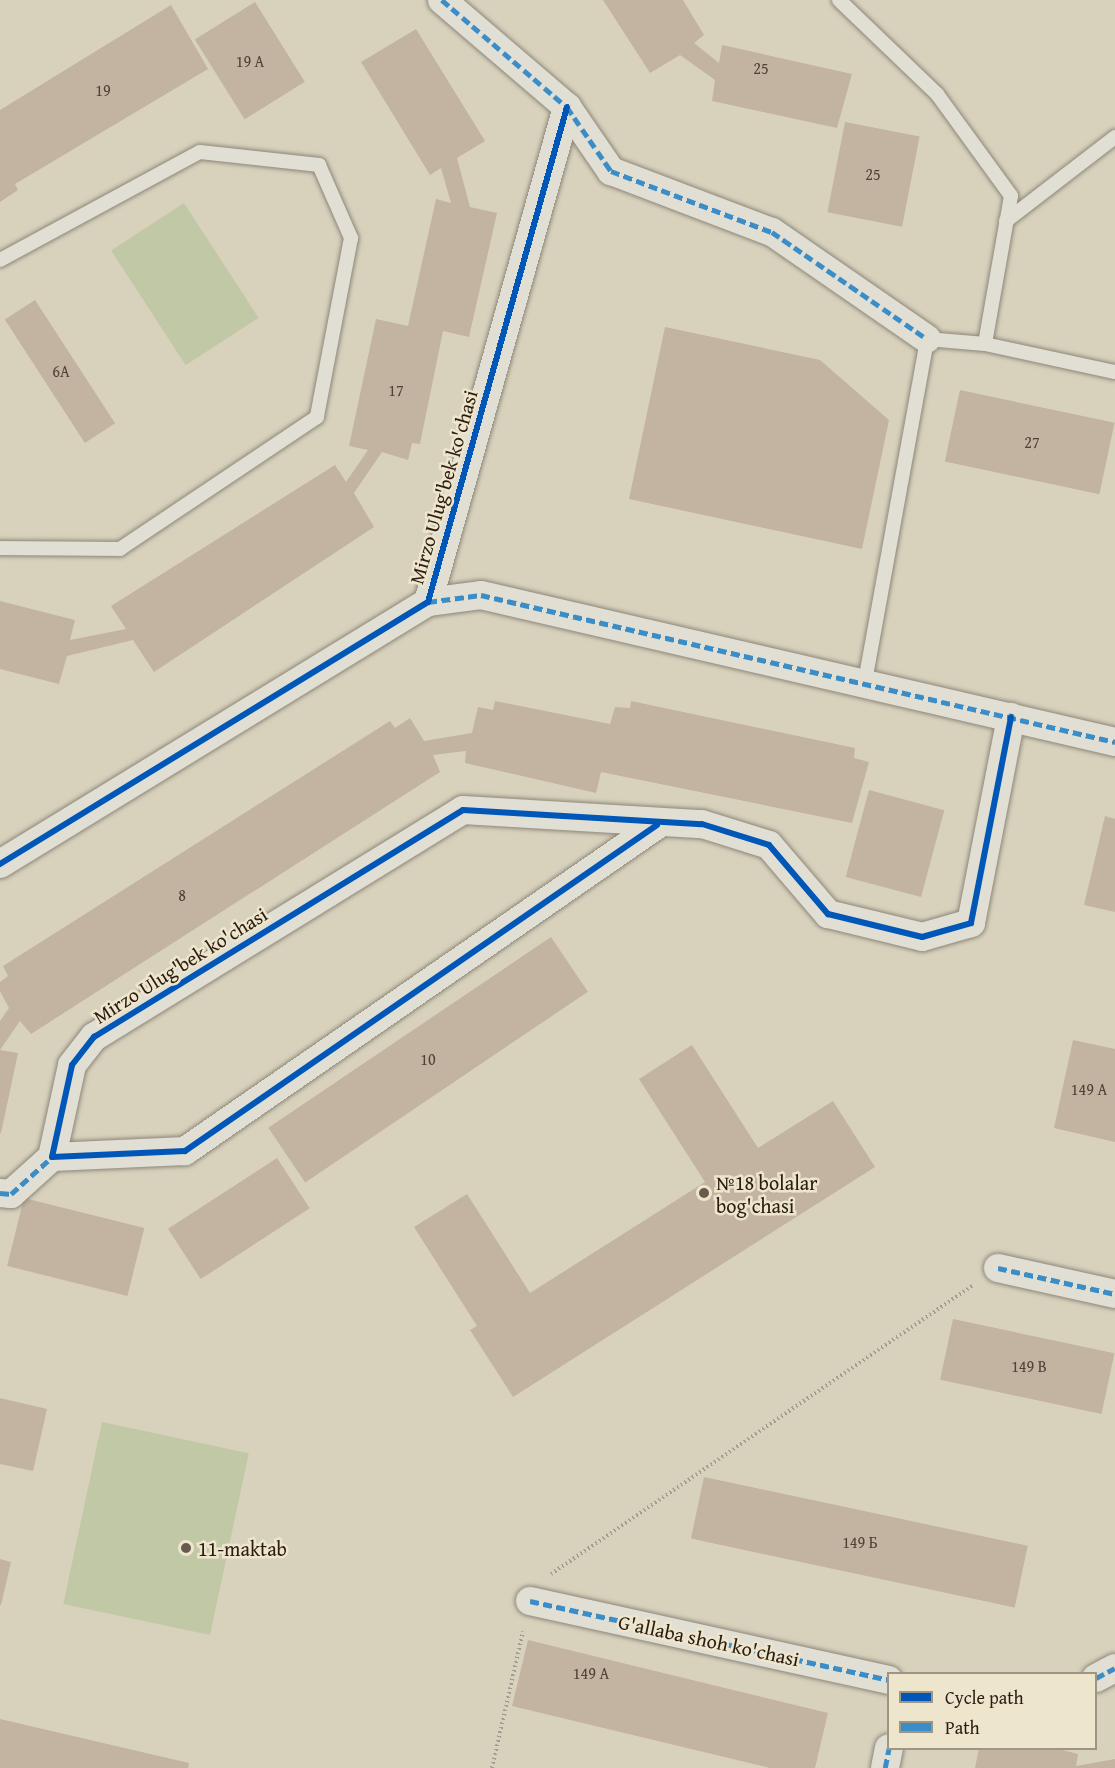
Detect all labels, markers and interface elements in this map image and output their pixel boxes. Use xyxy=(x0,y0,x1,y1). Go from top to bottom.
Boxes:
house number: 19 А xyxy=(236,51,264,71)
house number: 25 xyxy=(753,58,769,78)
house number: 19 xyxy=(95,80,111,100)
house number: 25 xyxy=(865,164,881,184)
house number: 6А xyxy=(52,361,70,381)
house number: 17 xyxy=(388,380,404,400)
street label: Mirzo Ulug'bek ko'chasi xyxy=(404,387,482,587)
house number: 27 xyxy=(1024,432,1040,452)
house number: 8 xyxy=(178,885,186,905)
street label: Mirzo Ulug'bek ko'chasi xyxy=(89,902,271,1028)
house number: 10 xyxy=(420,1049,436,1069)
house number: 149 A xyxy=(1071,1079,1107,1099)
place label: №18 bolalar bog'chasi xyxy=(716,1170,817,1217)
marker: №18 bolalar bog'chasi xyxy=(697,1186,711,1200)
house number: 149 В xyxy=(1011,1356,1047,1376)
house number: 149 Б xyxy=(842,1532,878,1552)
place label: 11-maktab xyxy=(198,1536,287,1560)
marker: 11-maktab xyxy=(179,1541,193,1555)
street label: G'allaba shoh ko'chasi xyxy=(616,1609,802,1671)
house number: 149 А xyxy=(573,1663,609,1683)
legend xyxy=(887,1672,1097,1750)
text: Cycle path xyxy=(945,1684,1024,1711)
text: Path xyxy=(945,1714,980,1741)

